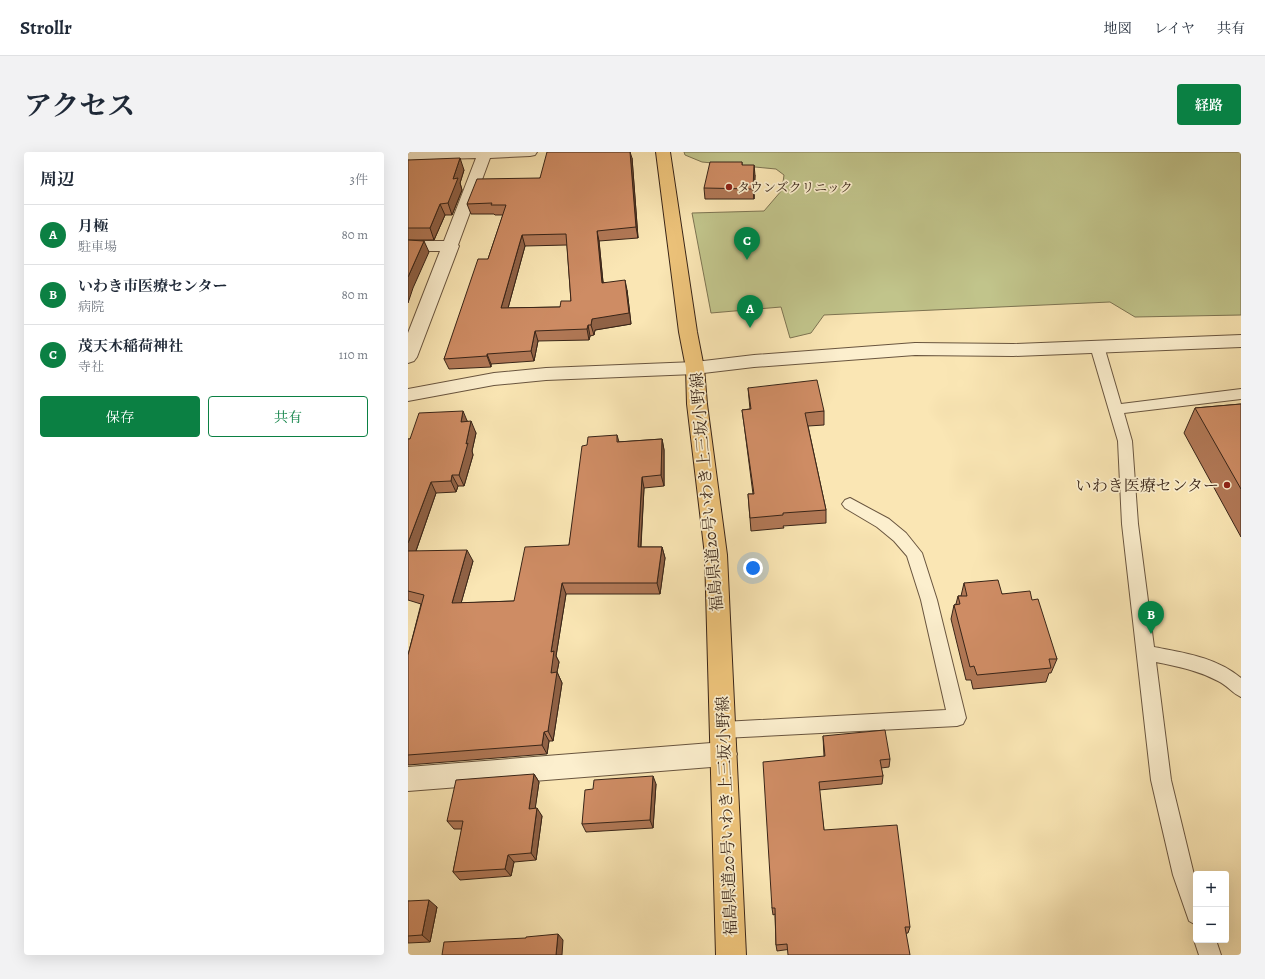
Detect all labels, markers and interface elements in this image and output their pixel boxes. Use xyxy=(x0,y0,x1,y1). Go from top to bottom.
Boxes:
text: Strollr xyxy=(20,15,72,41)
text: 地図 xyxy=(1104,19,1132,38)
text: レイヤ xyxy=(1154,19,1195,38)
text: 共有 xyxy=(1217,19,1245,38)
button: 経路 xyxy=(1177,84,1241,125)
text: アクセス xyxy=(24,87,135,125)
text: 周辺 xyxy=(40,168,74,191)
text: 3件 xyxy=(350,171,368,188)
place label: タウンズクリニック xyxy=(737,179,853,196)
marker: タウンズクリニック xyxy=(724,182,734,192)
text: 月極 xyxy=(78,216,108,236)
text: A xyxy=(49,226,57,243)
text: 80 m xyxy=(341,226,368,243)
pin: C xyxy=(734,227,760,260)
text: 駐車場 xyxy=(78,238,117,255)
text: いわき市医療センター xyxy=(78,276,227,296)
text: B xyxy=(49,286,57,303)
text: 80 m xyxy=(341,286,368,303)
pin: A xyxy=(737,295,763,328)
text: 病院 xyxy=(78,298,104,315)
text: 茂天木稲荷神社 xyxy=(78,336,183,356)
text: C xyxy=(49,346,57,363)
text: 110 m xyxy=(339,346,368,363)
text: 寺社 xyxy=(78,358,104,375)
street label: 福島県道20号いわき上三坂小野線 xyxy=(686,371,728,612)
button: 保存 xyxy=(40,396,200,437)
button: 共有 xyxy=(208,396,368,437)
place label: いわき医療センター xyxy=(1076,475,1219,497)
marker: いわき医療センター xyxy=(1222,480,1232,490)
your location xyxy=(743,558,763,578)
pin: B xyxy=(1138,601,1164,634)
street label: 福島県道20号いわき上三坂小野線 xyxy=(712,696,742,936)
map controls xyxy=(1193,871,1229,943)
button: + xyxy=(1193,871,1229,907)
button: − xyxy=(1193,907,1229,943)

